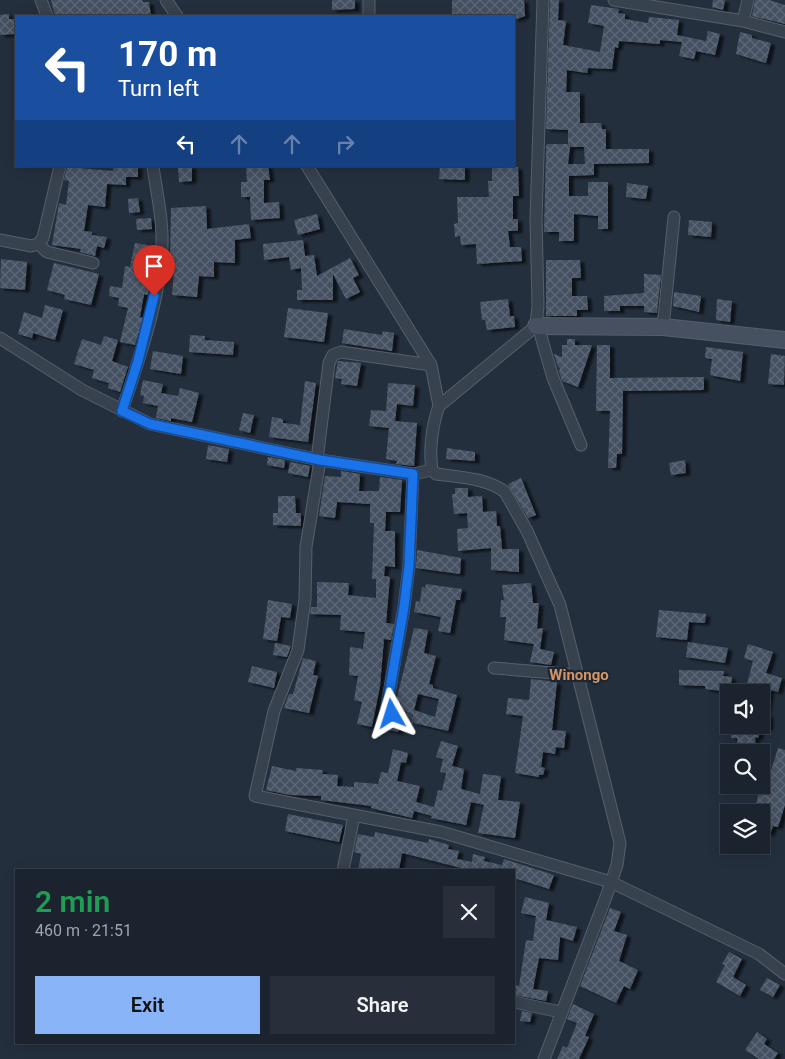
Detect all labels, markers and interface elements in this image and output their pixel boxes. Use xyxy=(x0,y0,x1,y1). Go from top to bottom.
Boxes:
text: 170 m xyxy=(118,34,217,75)
icon: left xyxy=(35,35,100,100)
text: Turn left xyxy=(118,76,199,101)
icon: left xyxy=(172,130,200,158)
icon: ahead xyxy=(225,130,253,158)
icon: ahead xyxy=(278,130,306,158)
icon: right xyxy=(331,130,359,158)
pin xyxy=(133,245,175,296)
icon: arrive xyxy=(140,252,168,280)
district label: Winongo xyxy=(549,666,609,684)
map controls xyxy=(720,684,770,854)
button: sound xyxy=(720,684,770,734)
position arrow xyxy=(365,687,417,739)
button: search xyxy=(720,744,770,794)
button: layers xyxy=(720,804,770,854)
text: 2 min xyxy=(35,884,110,919)
button: close xyxy=(443,886,495,938)
text: 460 m · 21:51 xyxy=(35,921,132,940)
button: Exit xyxy=(35,976,260,1034)
button: Share xyxy=(270,976,495,1034)

